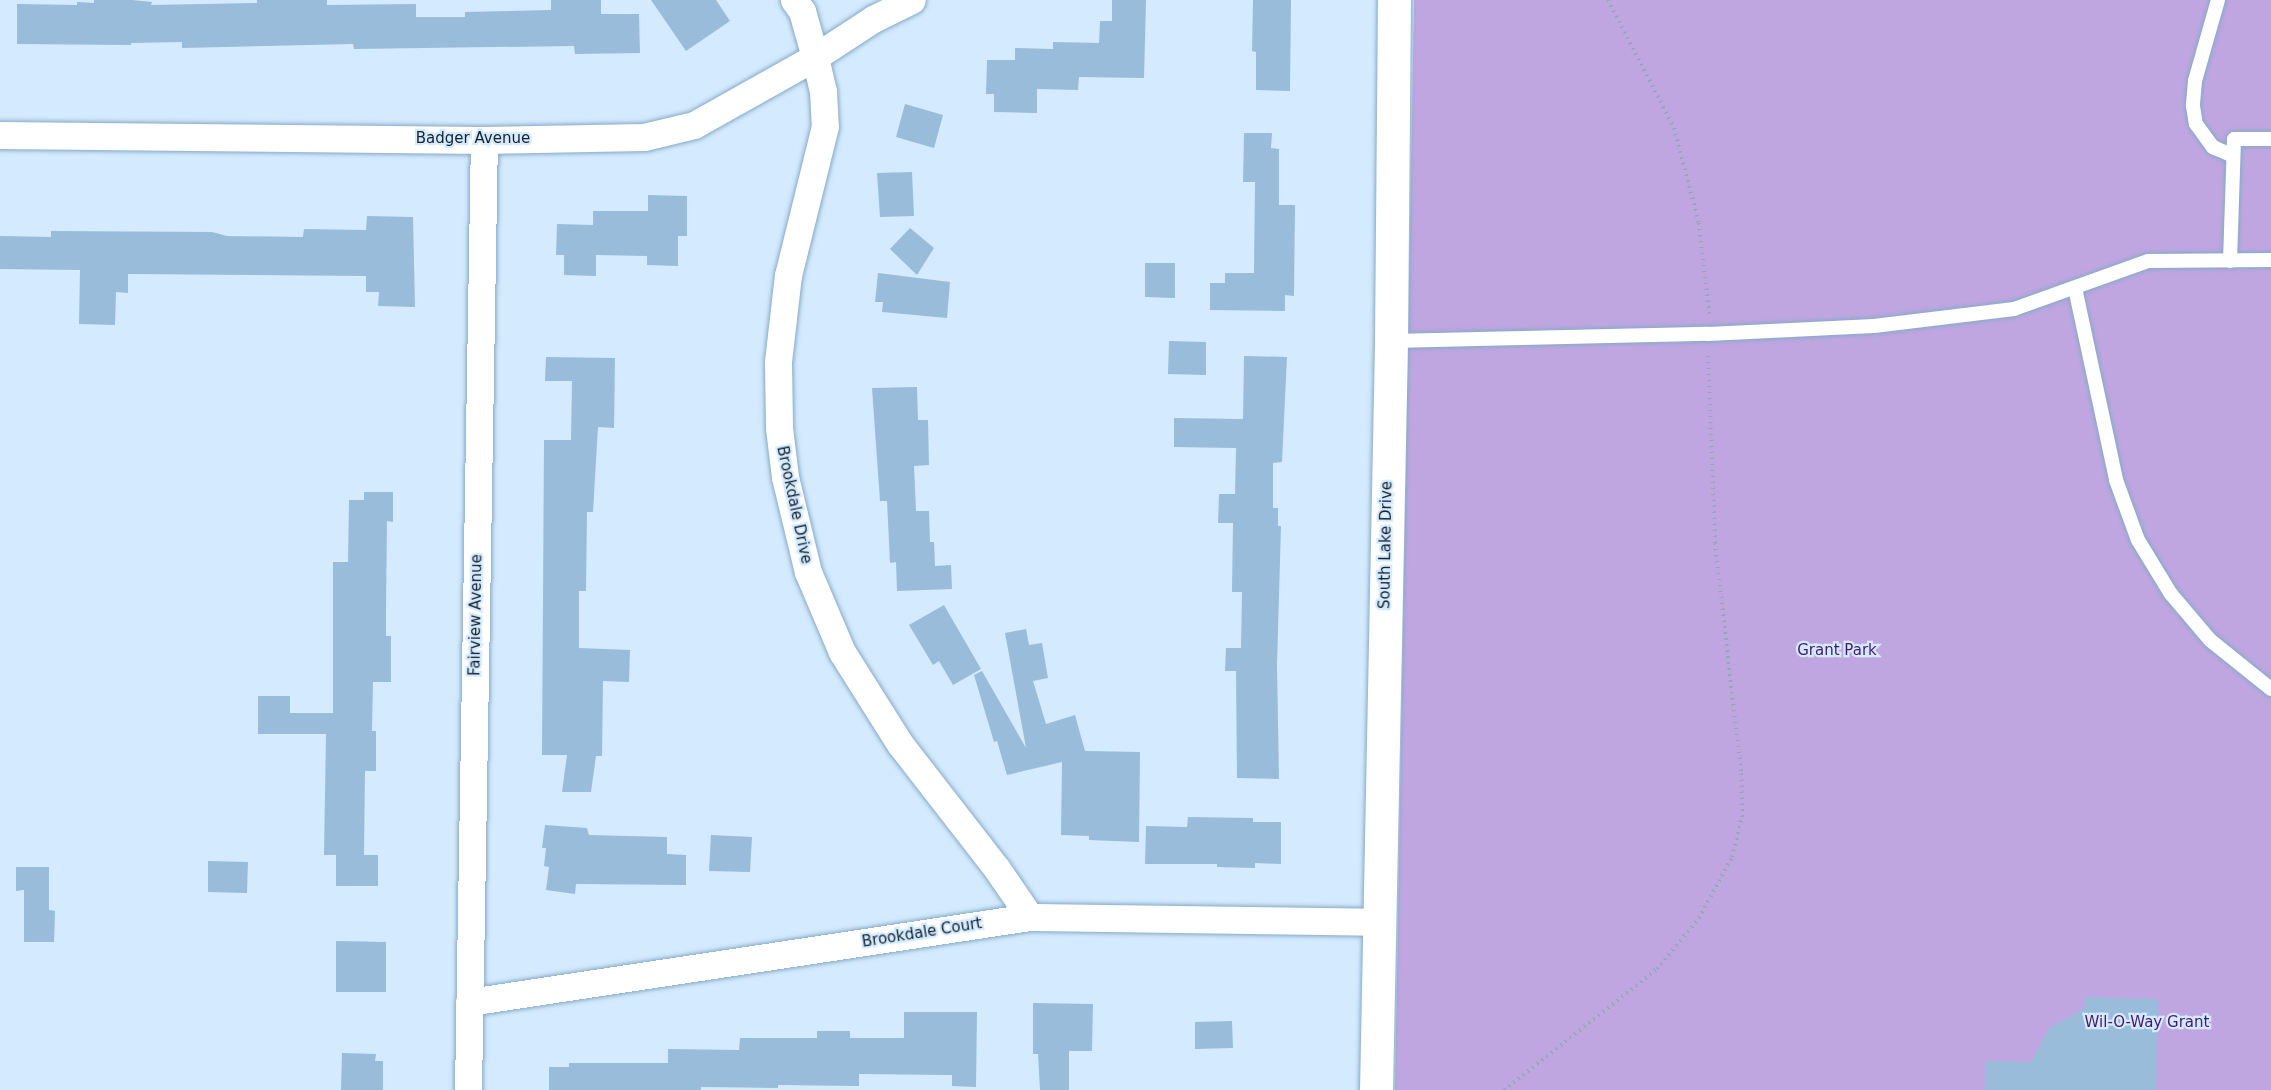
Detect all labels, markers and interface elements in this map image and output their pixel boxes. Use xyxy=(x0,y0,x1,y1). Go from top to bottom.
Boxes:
street label: Badger Avenue xyxy=(416,130,530,148)
street label: Brookdale Drive xyxy=(773,444,815,566)
street label: South Lake Drive xyxy=(1376,481,1396,609)
street label: Fairview Avenue xyxy=(466,554,486,676)
park label: Grant Park xyxy=(1797,642,1877,660)
street label: Brookdale Court xyxy=(861,915,983,951)
park label: Wil-O-Way Grant xyxy=(2085,1014,2209,1032)

